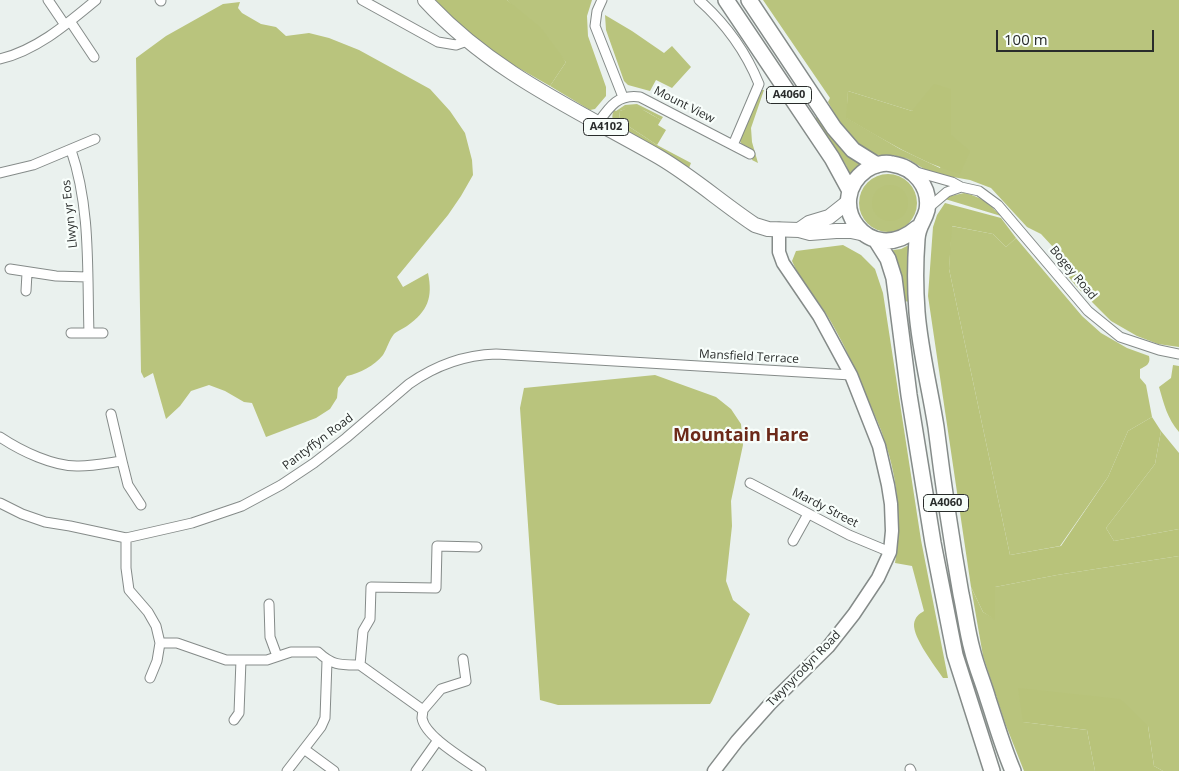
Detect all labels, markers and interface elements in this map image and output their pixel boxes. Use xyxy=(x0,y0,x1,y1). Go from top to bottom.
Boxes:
scale bar xyxy=(999,20,1156,52)
text: 100 m xyxy=(1004,29,1048,49)
street label: Mount View xyxy=(651,84,717,126)
road number: A4060 xyxy=(766,86,812,104)
road number: A4102 xyxy=(584,118,628,136)
street label: Llwyn yr Eos xyxy=(59,179,81,249)
street label: Bogey Road xyxy=(1046,243,1100,303)
street label: Mansfield Terrace xyxy=(699,347,799,367)
street label: Pantyffyn Road xyxy=(280,411,356,473)
district label: Mountain Hare xyxy=(673,425,809,447)
street label: Mardy Street xyxy=(789,485,861,531)
road number: A4060 xyxy=(924,494,968,512)
street label: Twynyrodyn Road xyxy=(764,628,844,710)

